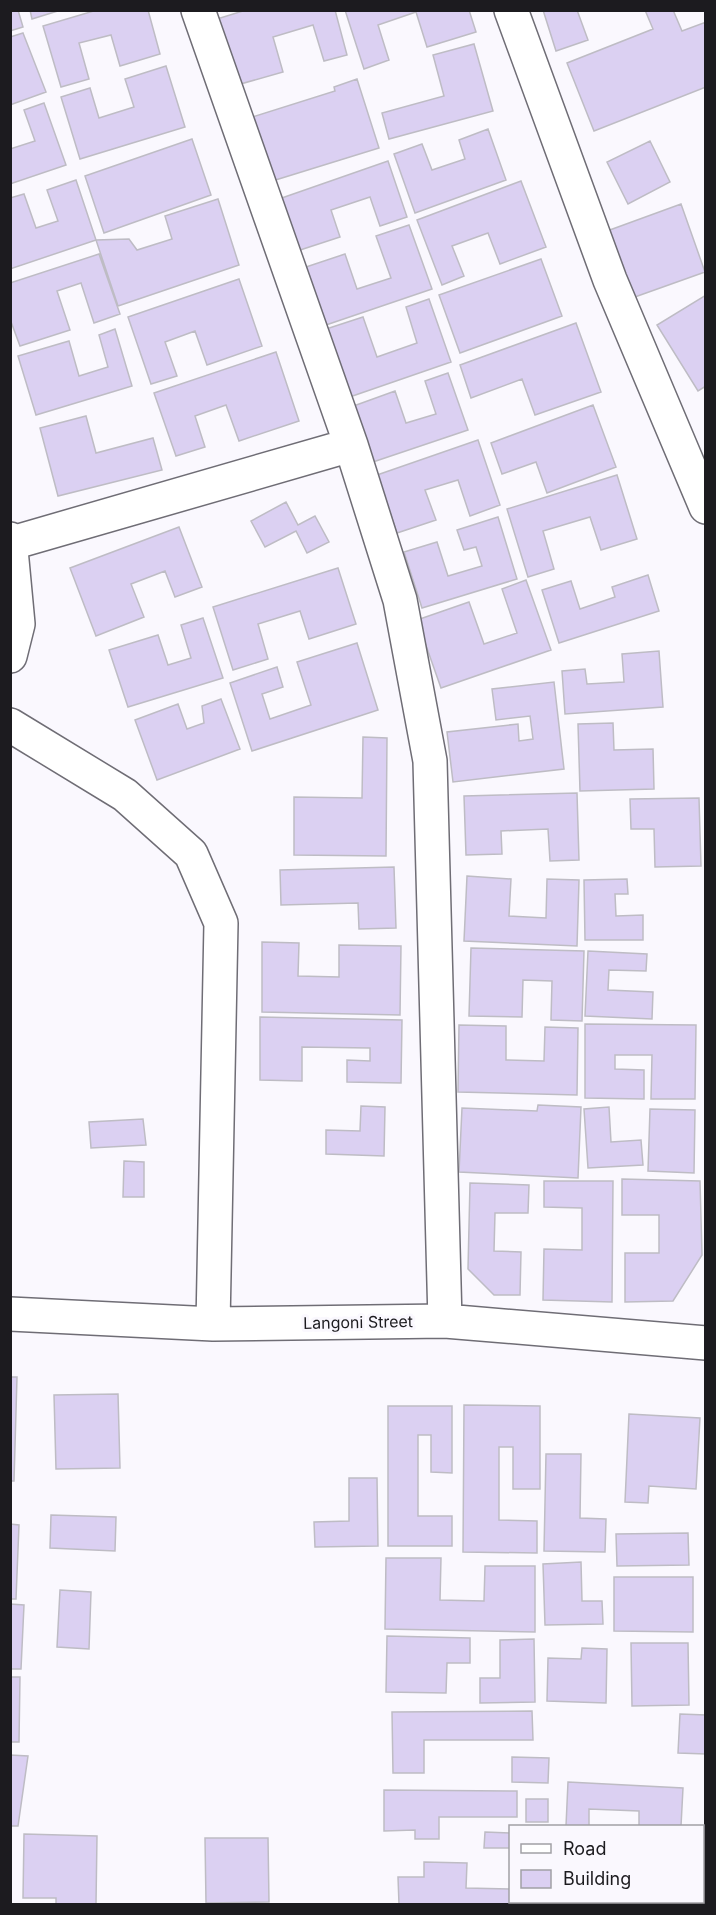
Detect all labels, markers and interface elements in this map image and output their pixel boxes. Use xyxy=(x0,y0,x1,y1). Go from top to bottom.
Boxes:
street label: Langoni Street xyxy=(303,1311,413,1333)
legend xyxy=(509,1825,704,1903)
text: Road xyxy=(563,1838,606,1859)
text: Building xyxy=(563,1868,631,1889)

